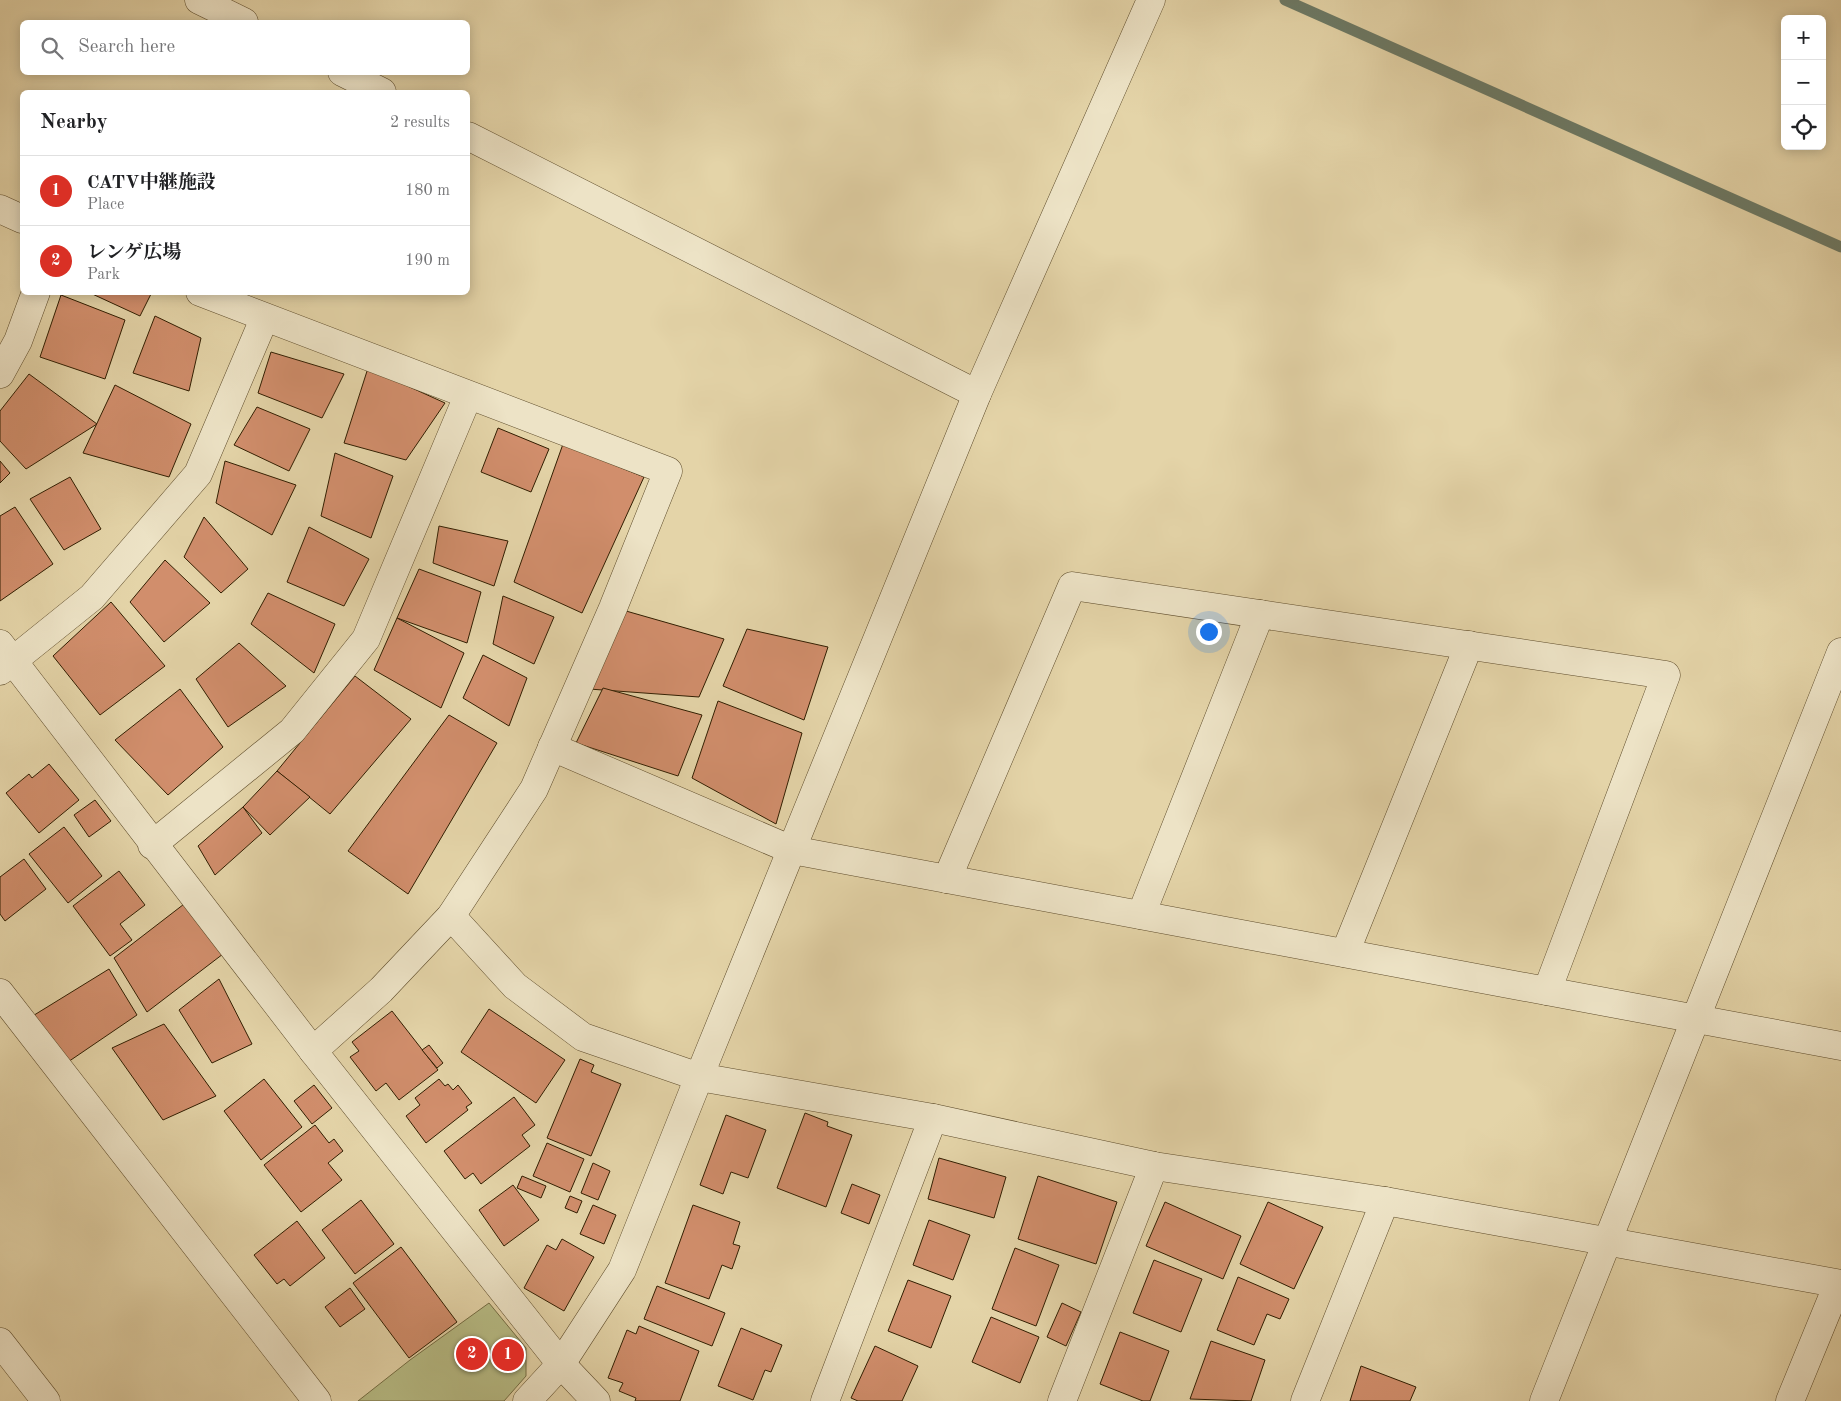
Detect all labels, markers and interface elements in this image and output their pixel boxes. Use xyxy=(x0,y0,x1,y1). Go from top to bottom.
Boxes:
map controls xyxy=(1781,15,1826,150)
button: + xyxy=(1781,15,1826,60)
search box xyxy=(20,20,470,75)
icon: search xyxy=(38,34,66,62)
text: Search here xyxy=(78,38,175,57)
button: − xyxy=(1781,60,1826,105)
button: locate xyxy=(1781,105,1826,150)
text: Nearby xyxy=(40,112,108,133)
text: 2 results xyxy=(390,115,450,131)
text: CATV中継施設 xyxy=(87,174,216,193)
text: 1 xyxy=(51,183,61,199)
text: 180 m xyxy=(405,183,450,199)
text: Place xyxy=(87,197,124,213)
text: レンゲ広場 xyxy=(87,244,181,263)
text: 2 xyxy=(51,253,61,269)
text: 190 m xyxy=(405,253,450,269)
text: Park xyxy=(87,267,120,283)
your location xyxy=(1196,619,1222,645)
pin: 2 xyxy=(456,1335,488,1373)
pin: 1 xyxy=(492,1336,524,1374)

